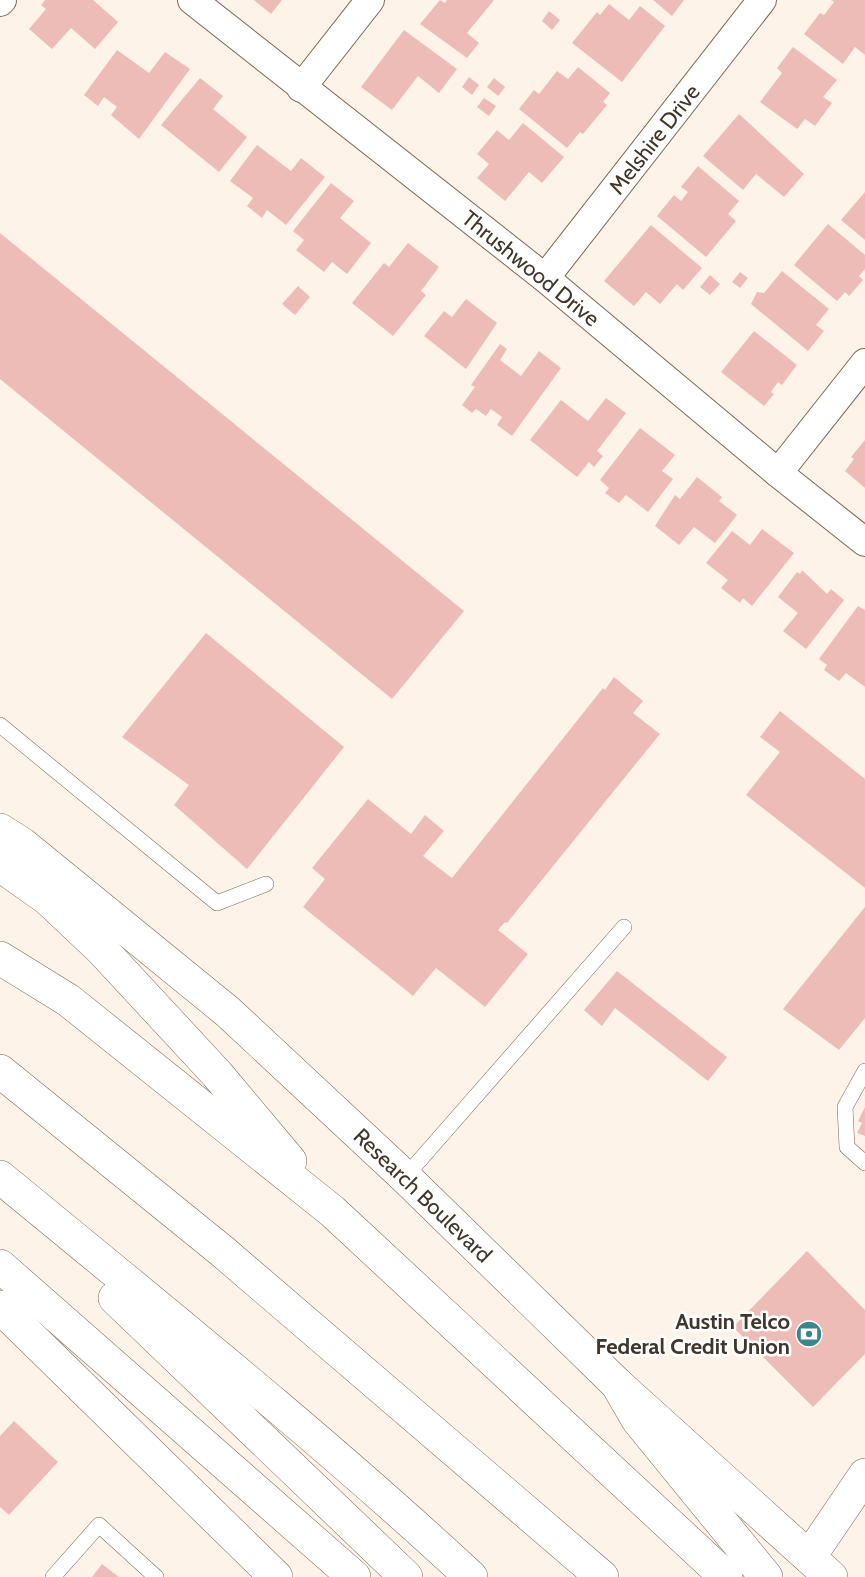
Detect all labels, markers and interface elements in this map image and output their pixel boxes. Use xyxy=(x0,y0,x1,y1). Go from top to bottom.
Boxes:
street label: Melshire Drive xyxy=(603,79,706,200)
street label: Thrushwood Drive xyxy=(456,205,605,332)
street label: Research Boulevard xyxy=(348,1123,497,1268)
place label: Austin Telco Federal Credit Union xyxy=(595,1308,790,1360)
bank icon: Austin Telco Federal Credit Union xyxy=(794,1319,824,1349)

